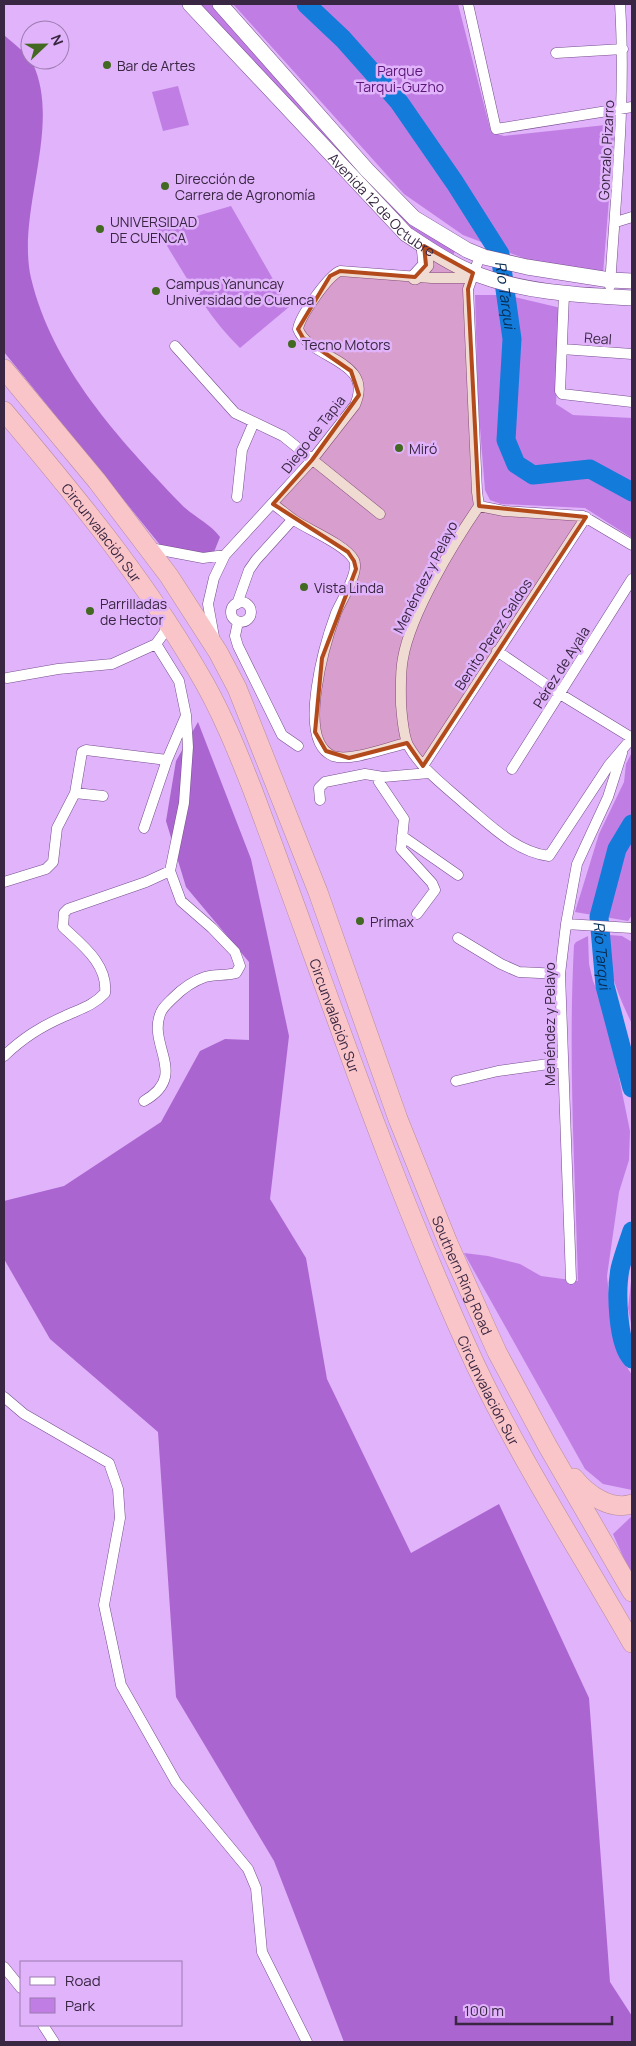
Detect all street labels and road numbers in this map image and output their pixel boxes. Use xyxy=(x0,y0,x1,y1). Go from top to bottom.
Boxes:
street label: Gonzalo Pizarro xyxy=(594,99,618,201)
street label: Avenida 12 de Octubre xyxy=(325,148,439,260)
street label: Real xyxy=(583,328,613,348)
street label: Diego de Tapia xyxy=(277,391,349,477)
street label: Circunvalación Sur xyxy=(58,479,146,586)
street label: Menéndez y Pelayo xyxy=(388,518,462,636)
street label: Benito Perez Galdos xyxy=(450,575,536,693)
street label: Pérez de Ayala xyxy=(528,622,594,712)
street label: Circunvalación Sur xyxy=(306,956,365,1075)
street label: Menéndez y Pelayo xyxy=(540,962,559,1086)
street label: Southern Ring Road xyxy=(428,1213,497,1338)
street label: Circunvalación Sur xyxy=(454,1332,524,1448)

